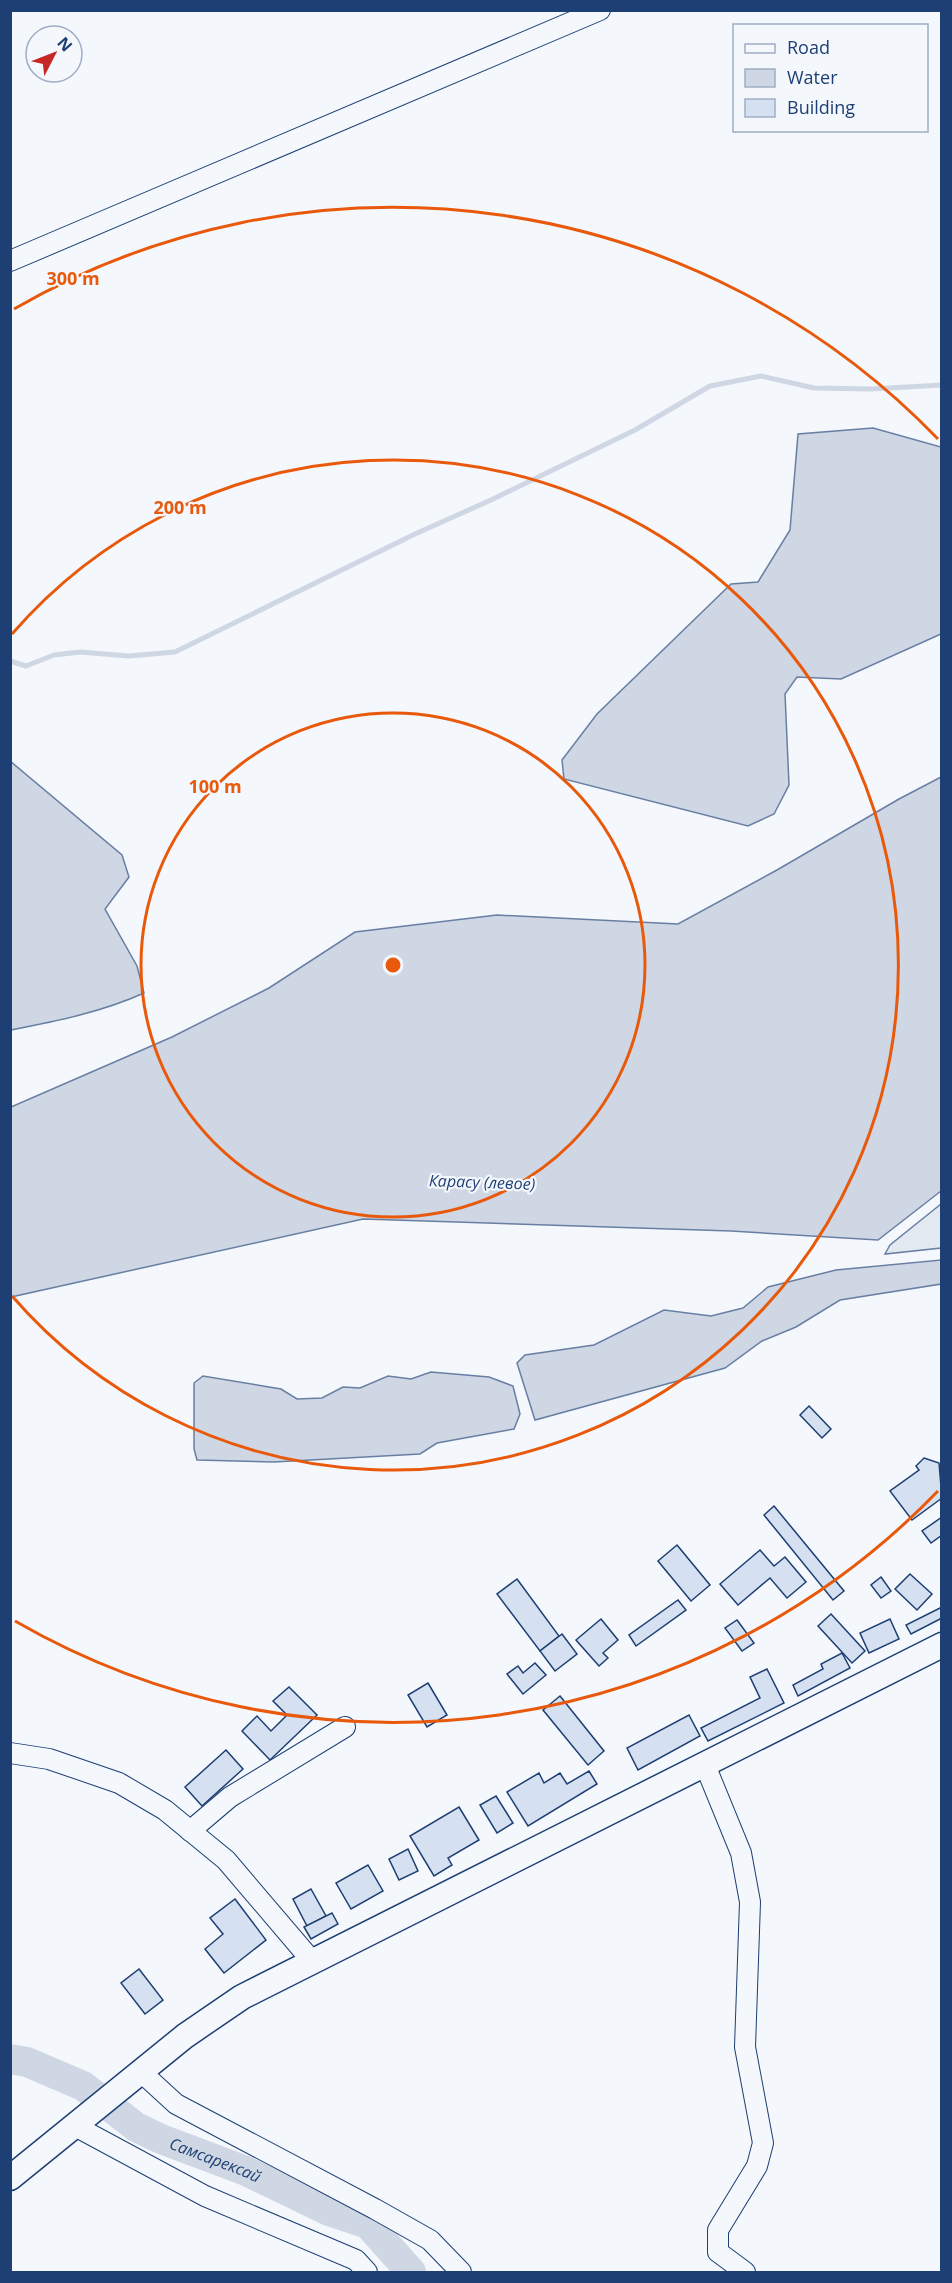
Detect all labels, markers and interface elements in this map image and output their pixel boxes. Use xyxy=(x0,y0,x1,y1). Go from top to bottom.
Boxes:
north arrow xyxy=(24,24,84,84)
legend xyxy=(733,24,928,132)
text: N xyxy=(53,32,78,56)
text: Road xyxy=(787,35,830,59)
text: Water xyxy=(787,65,838,89)
text: Building xyxy=(787,95,855,119)
text: 300 m xyxy=(46,266,100,290)
text: 200 m xyxy=(153,495,207,519)
text: 100 m xyxy=(188,774,242,798)
centre of rings xyxy=(383,955,403,975)
water label: Карасу (левое) xyxy=(428,1169,536,1195)
water label: Самсарексай xyxy=(166,2132,265,2188)

